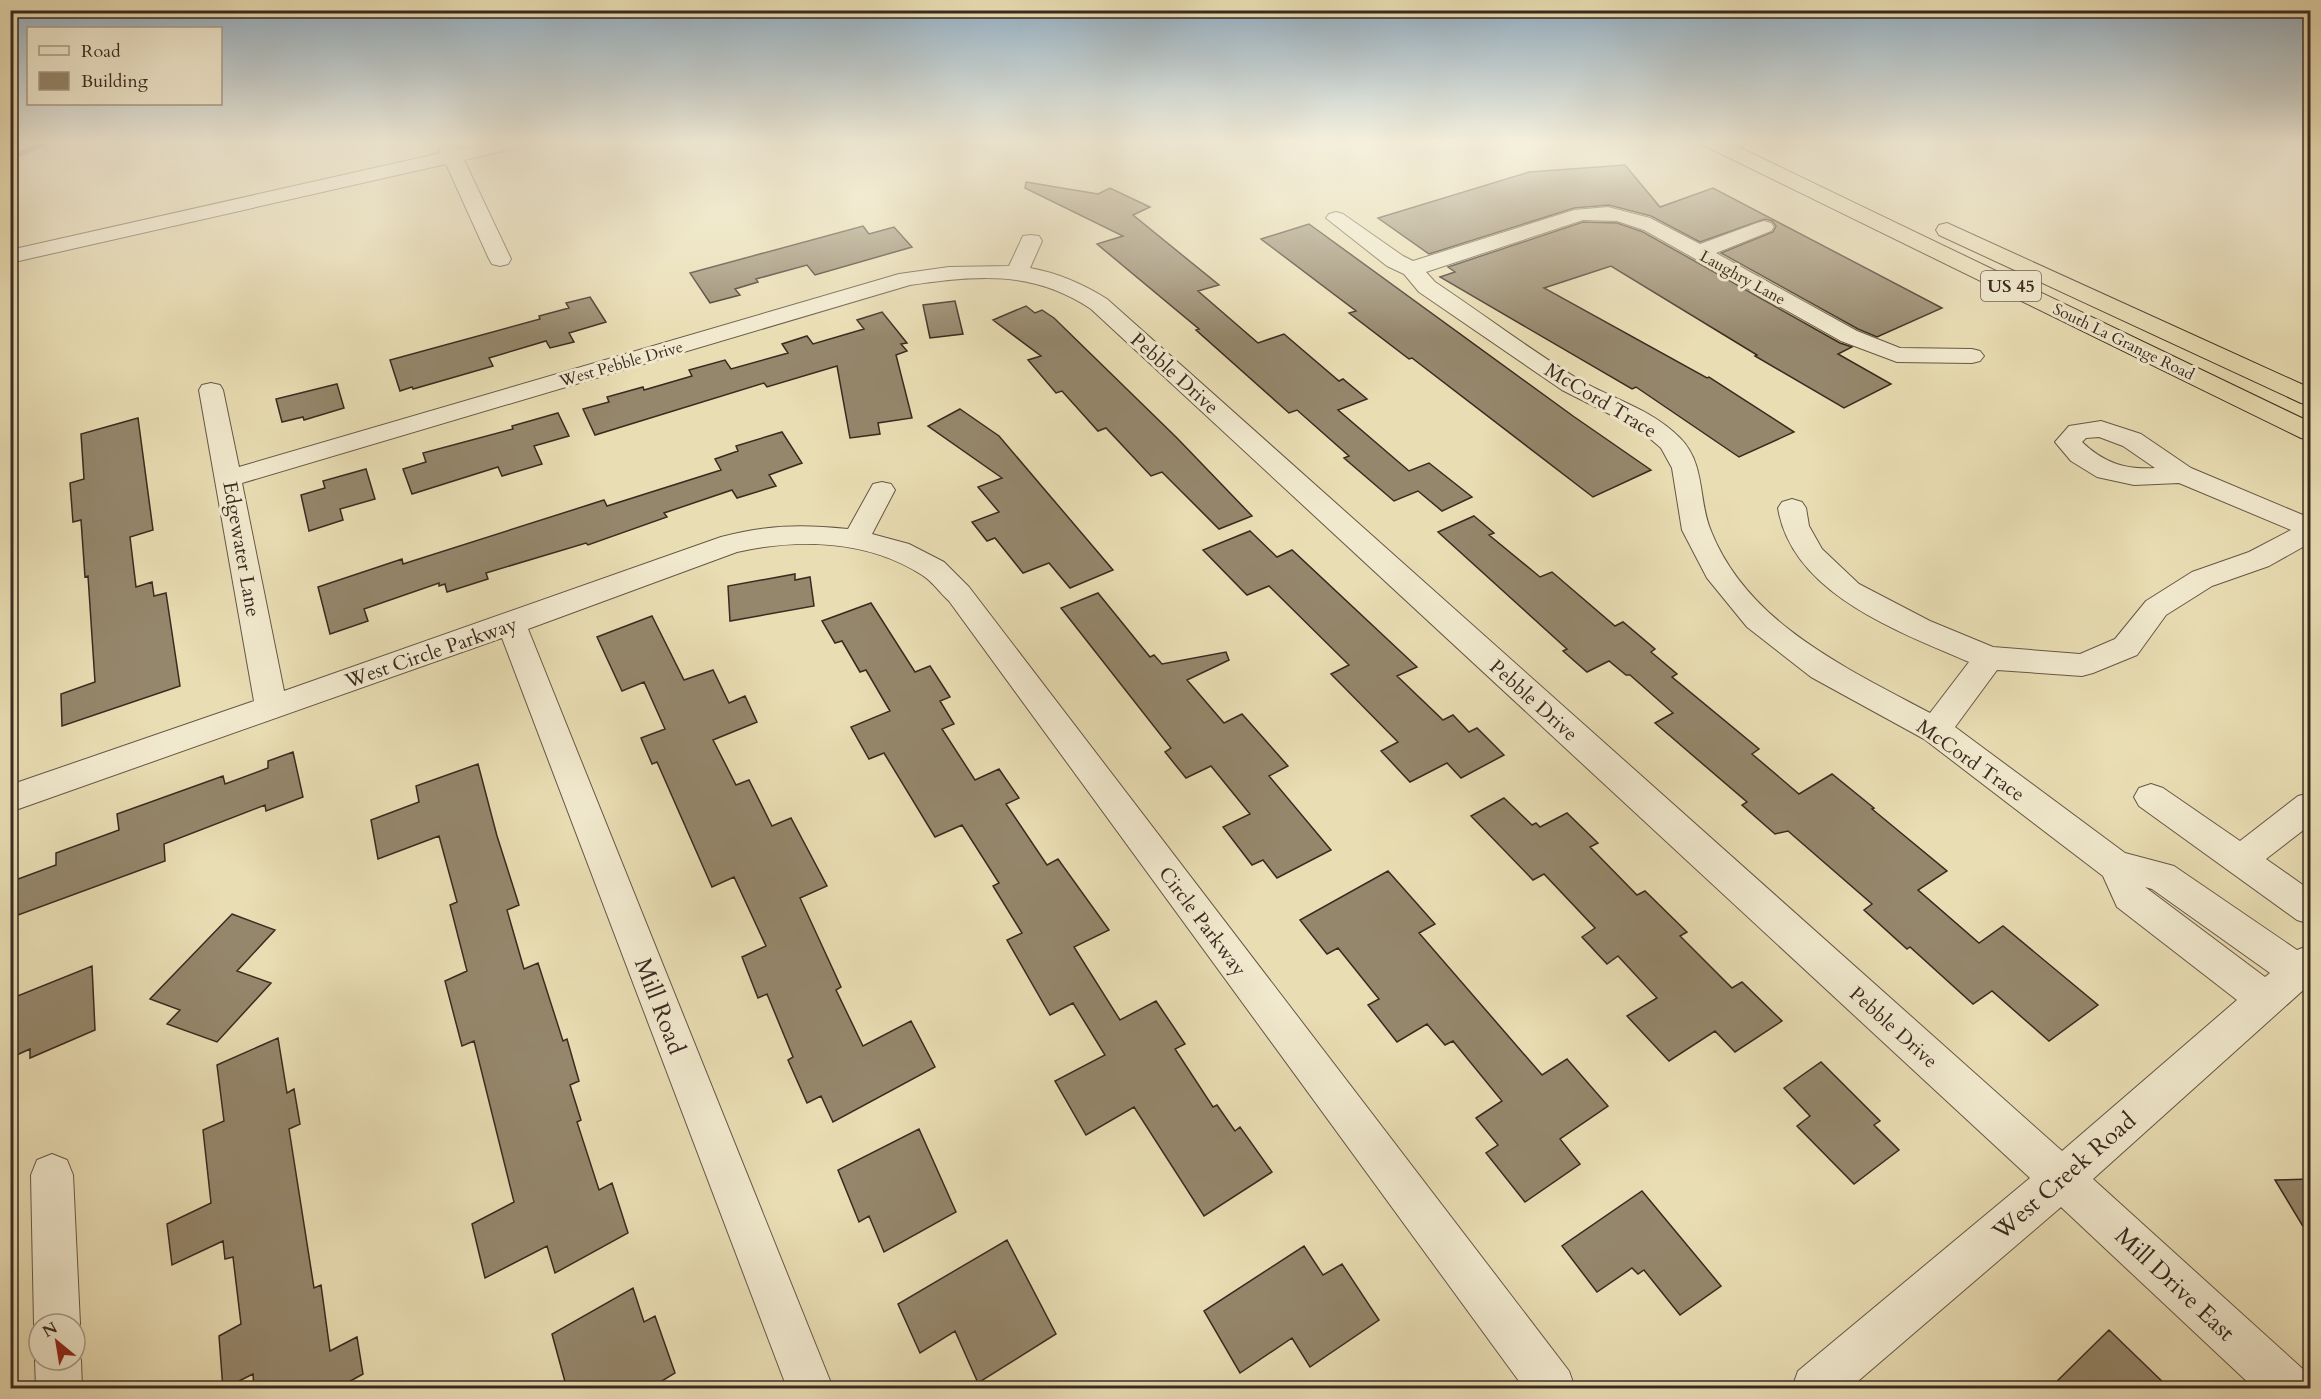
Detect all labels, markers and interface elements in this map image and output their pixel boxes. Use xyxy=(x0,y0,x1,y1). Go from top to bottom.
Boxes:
legend xyxy=(27,27,222,105)
text: Road xyxy=(81,39,121,64)
text: Building xyxy=(81,69,149,94)
street label: Laughry Lane xyxy=(1696,245,1789,310)
road number: US 45 xyxy=(1981,271,2041,301)
street label: South La Grange Road xyxy=(2049,298,2198,386)
street label: Pebble Drive xyxy=(1125,326,1225,420)
street label: West Pebble Drive xyxy=(556,336,686,392)
street label: McCord Trace xyxy=(1540,356,1662,444)
street label: Edgewater Lane xyxy=(216,479,267,619)
street label: West Circle Parkway xyxy=(341,610,521,695)
street label: Pebble Drive xyxy=(1484,653,1584,747)
street label: McCord Trace xyxy=(1911,713,2030,808)
street label: Circle Parkway xyxy=(1153,861,1253,982)
street label: Mill Road xyxy=(626,953,693,1059)
street label: Pebble Drive xyxy=(1844,980,1944,1074)
street label: West Creek Road xyxy=(1985,1105,2143,1249)
street label: Mill Drive East xyxy=(2107,1220,2242,1349)
north arrow xyxy=(27,1312,87,1372)
text: N xyxy=(38,1317,62,1343)

